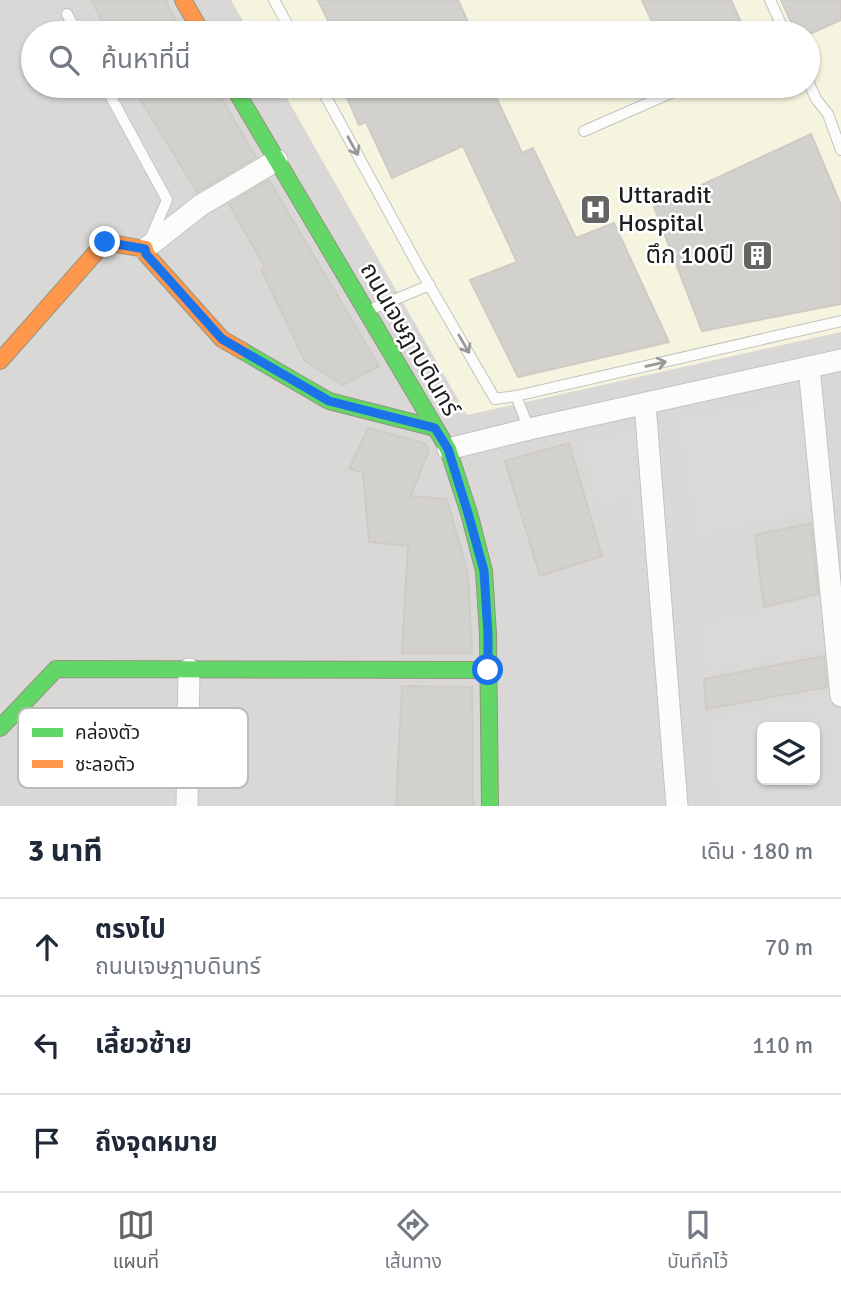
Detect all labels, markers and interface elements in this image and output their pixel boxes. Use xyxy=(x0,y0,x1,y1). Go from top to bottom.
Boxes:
search box xyxy=(21,21,820,98)
icon: search xyxy=(45,41,83,79)
text: ค้นหาที่นี่ xyxy=(101,44,191,76)
one-way arrow xyxy=(346,135,360,155)
place label: Uttaradit Hospital xyxy=(618,180,711,238)
hospital icon: Uttaradit Hospital xyxy=(578,192,612,226)
route end xyxy=(89,226,120,257)
building icon: ตึก 100ปี xyxy=(740,238,774,272)
place label: ตึก 100ปี xyxy=(646,240,734,270)
street label: ถนนเจษฎาบดินทร์ xyxy=(354,257,467,422)
one-way arrow xyxy=(457,334,471,354)
one-way arrow xyxy=(644,356,667,370)
route start xyxy=(472,654,503,685)
legend xyxy=(18,708,248,788)
text: คล่องตัว xyxy=(75,721,140,745)
map controls xyxy=(757,722,820,785)
button: layers xyxy=(757,722,820,785)
text: ชะลอตัว xyxy=(75,753,135,777)
text: 3 นาที xyxy=(28,833,103,870)
text: เดิน · 180 m xyxy=(700,837,813,866)
text: ตรงไป xyxy=(95,914,166,946)
icon: ahead xyxy=(28,928,66,966)
text: 70 m xyxy=(765,933,813,962)
text: ถนนเจษฎาบดินทร์ xyxy=(95,952,261,981)
icon: left xyxy=(28,1026,66,1064)
text: เลี้ยวซ้าย xyxy=(95,1029,192,1061)
text: 110 m xyxy=(752,1031,813,1060)
icon: arrive xyxy=(28,1124,66,1162)
text: ถึงจุดหมาย xyxy=(95,1127,218,1159)
tab: แผนที่ xyxy=(113,1206,159,1277)
tab: เส้นทาง xyxy=(384,1206,442,1277)
tab: บันทึกไว้ xyxy=(667,1206,728,1277)

